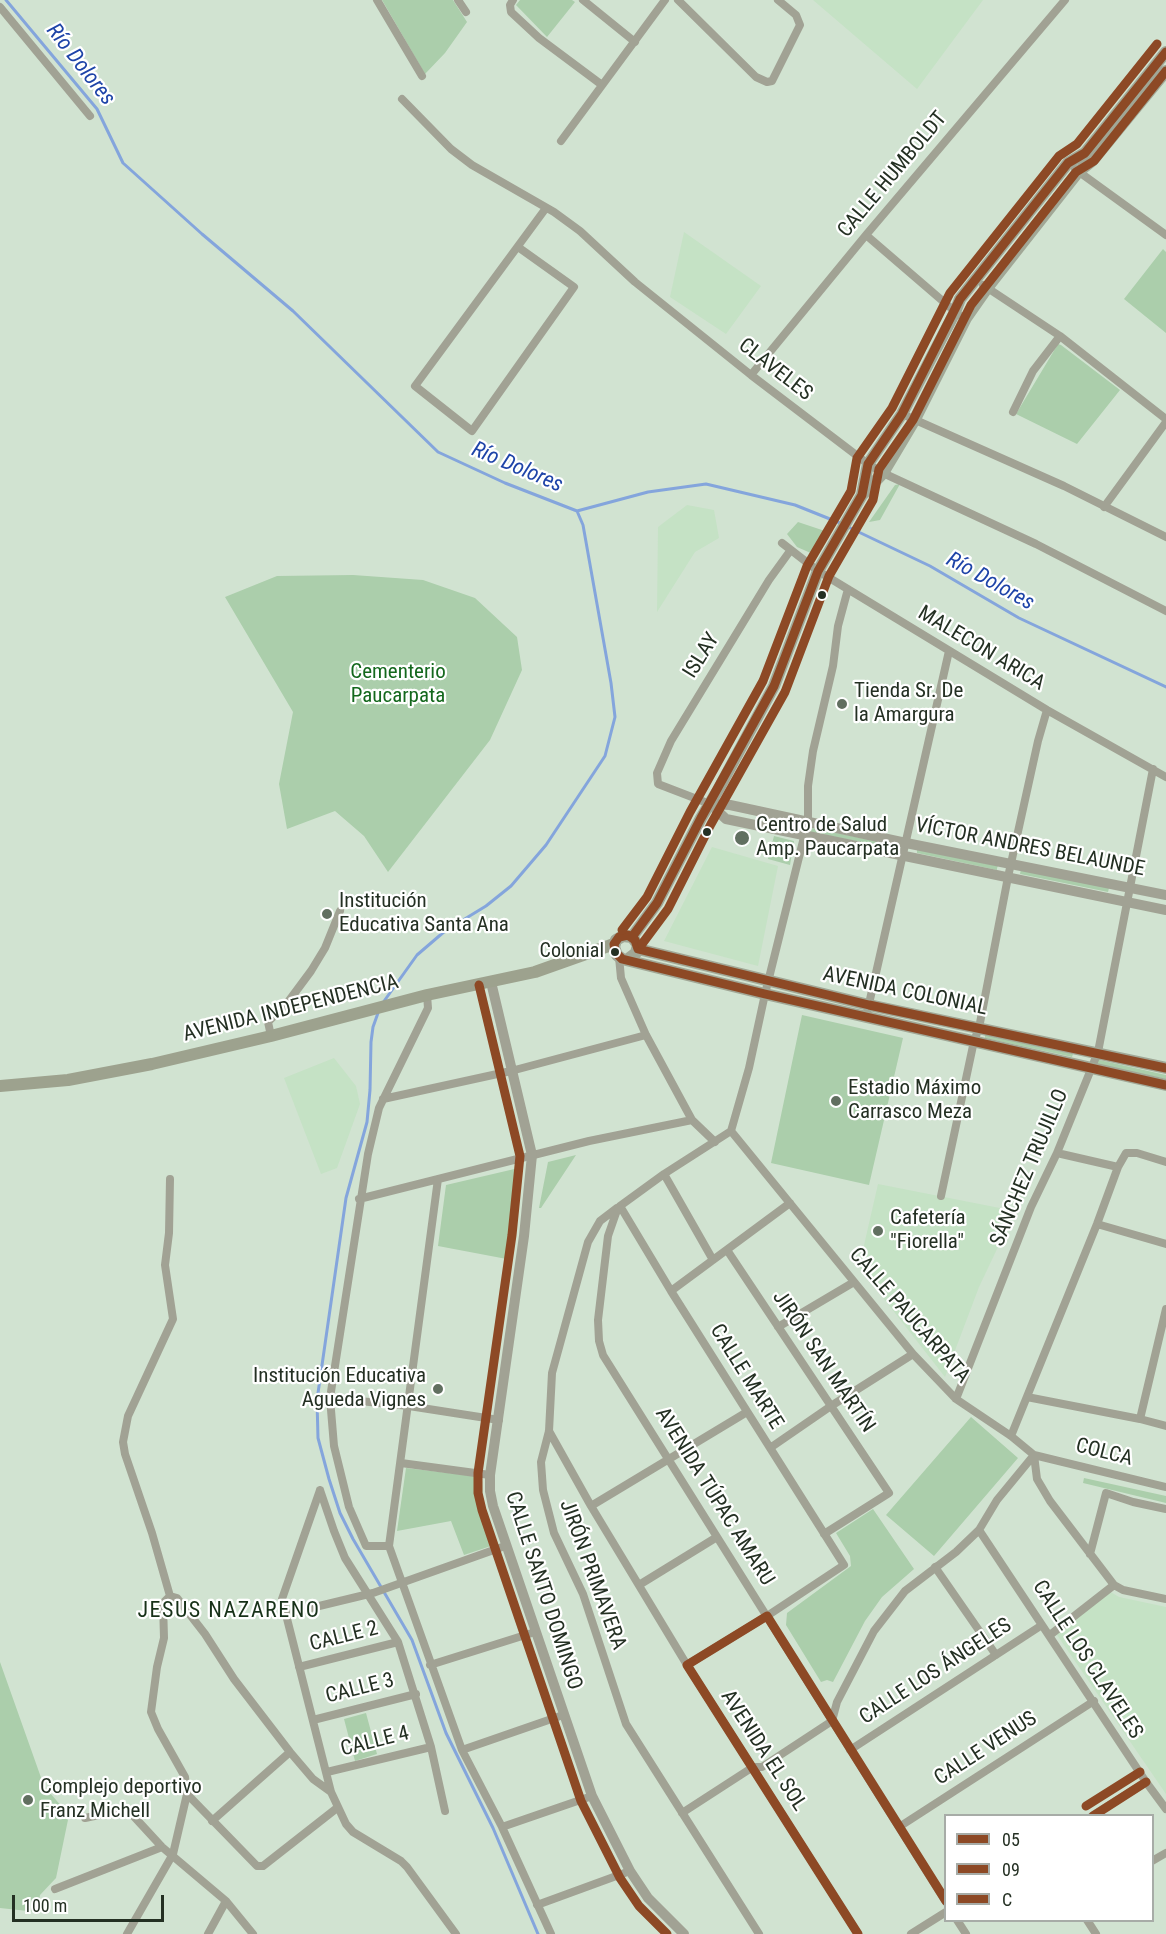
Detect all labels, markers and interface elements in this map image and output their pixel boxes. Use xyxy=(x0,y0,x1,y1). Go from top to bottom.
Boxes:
water label: Río Dolores xyxy=(40,19,120,111)
street label: CALLE HUMBOLDT xyxy=(833,107,953,243)
street label: CLAVELES xyxy=(733,333,817,407)
water label: Río Dolores xyxy=(467,437,567,499)
water label: Río Dolores xyxy=(941,547,1039,617)
unlabelled marker xyxy=(816,589,828,601)
street label: MALECON ARICA xyxy=(913,601,1049,697)
street label: ISLAY xyxy=(678,629,726,683)
park label: Cementerio Paucarpata xyxy=(350,660,446,710)
place label: Tienda Sr. De la Amargura xyxy=(854,679,963,729)
marker: Tienda Sr. De la Amargura xyxy=(835,697,849,711)
place label: Centro de Salud Amp. Paucarpata xyxy=(756,813,899,863)
street label: VÍCTOR ANDRES BELAUNDE xyxy=(913,813,1147,883)
unlabelled marker xyxy=(701,826,713,838)
marker: Centro de Salud Amp. Paucarpata xyxy=(733,829,751,847)
place label: Institución Educativa Santa Ana xyxy=(339,889,509,939)
marker: Institución Educativa Santa Ana xyxy=(320,907,334,921)
place label: Colonial xyxy=(540,940,604,964)
marker: Colonial xyxy=(609,946,621,958)
street label: AVENIDA COLONIAL xyxy=(821,962,989,1022)
street label: AVENIDA INDEPENDENCIA xyxy=(181,970,401,1048)
place label: Estadio Máximo Carrasco Meza xyxy=(848,1076,981,1126)
street label: SÁNCHEZ TRUJILLO xyxy=(986,1086,1074,1250)
marker: Estadio Máximo Carrasco Meza xyxy=(829,1094,843,1108)
place label: Cafetería "Fiorella" xyxy=(890,1206,966,1256)
marker: Cafetería "Fiorella" xyxy=(871,1224,885,1238)
street label: CALLE PAUCARPATA xyxy=(843,1243,975,1389)
street label: JIRÓN SAN MARTÍN xyxy=(766,1286,880,1438)
street label: CALLE MARTE xyxy=(704,1320,788,1434)
place label: Institución Educativa Agueda Vignes xyxy=(253,1364,426,1414)
marker: Institución Educativa Agueda Vignes xyxy=(431,1382,445,1396)
street label: AVENIDA TÚPAC AMARU xyxy=(649,1403,779,1591)
street label: COLCA xyxy=(1073,1434,1135,1472)
street label: CALLE SANTO DOMINGO xyxy=(499,1489,587,1693)
street label: JIRÓN PRIMAVERA xyxy=(553,1497,631,1653)
street label: CALLE LOS CLAVELES xyxy=(1026,1576,1148,1744)
district label: JESUS NAZARENO xyxy=(137,1598,321,1624)
street label: CALLE LOS ÁNGELES xyxy=(855,1613,1017,1731)
street label: CALLE 2 xyxy=(307,1616,381,1658)
street label: CALLE 3 xyxy=(323,1668,397,1710)
street label: AVENIDA EL SOL xyxy=(715,1686,811,1816)
street label: CALLE VENUS xyxy=(930,1707,1042,1791)
street label: CALLE 4 xyxy=(338,1721,412,1763)
place label: Complejo deportivo Franz Michell xyxy=(40,1775,202,1825)
marker: Complejo deportivo Franz Michell xyxy=(21,1793,35,1807)
legend xyxy=(944,1814,1154,1922)
text: 05 xyxy=(1002,1829,1020,1850)
text: 09 xyxy=(1002,1859,1020,1880)
scale bar xyxy=(15,1883,166,1921)
text: C xyxy=(1002,1889,1012,1910)
text: 100 m xyxy=(23,1895,67,1916)

